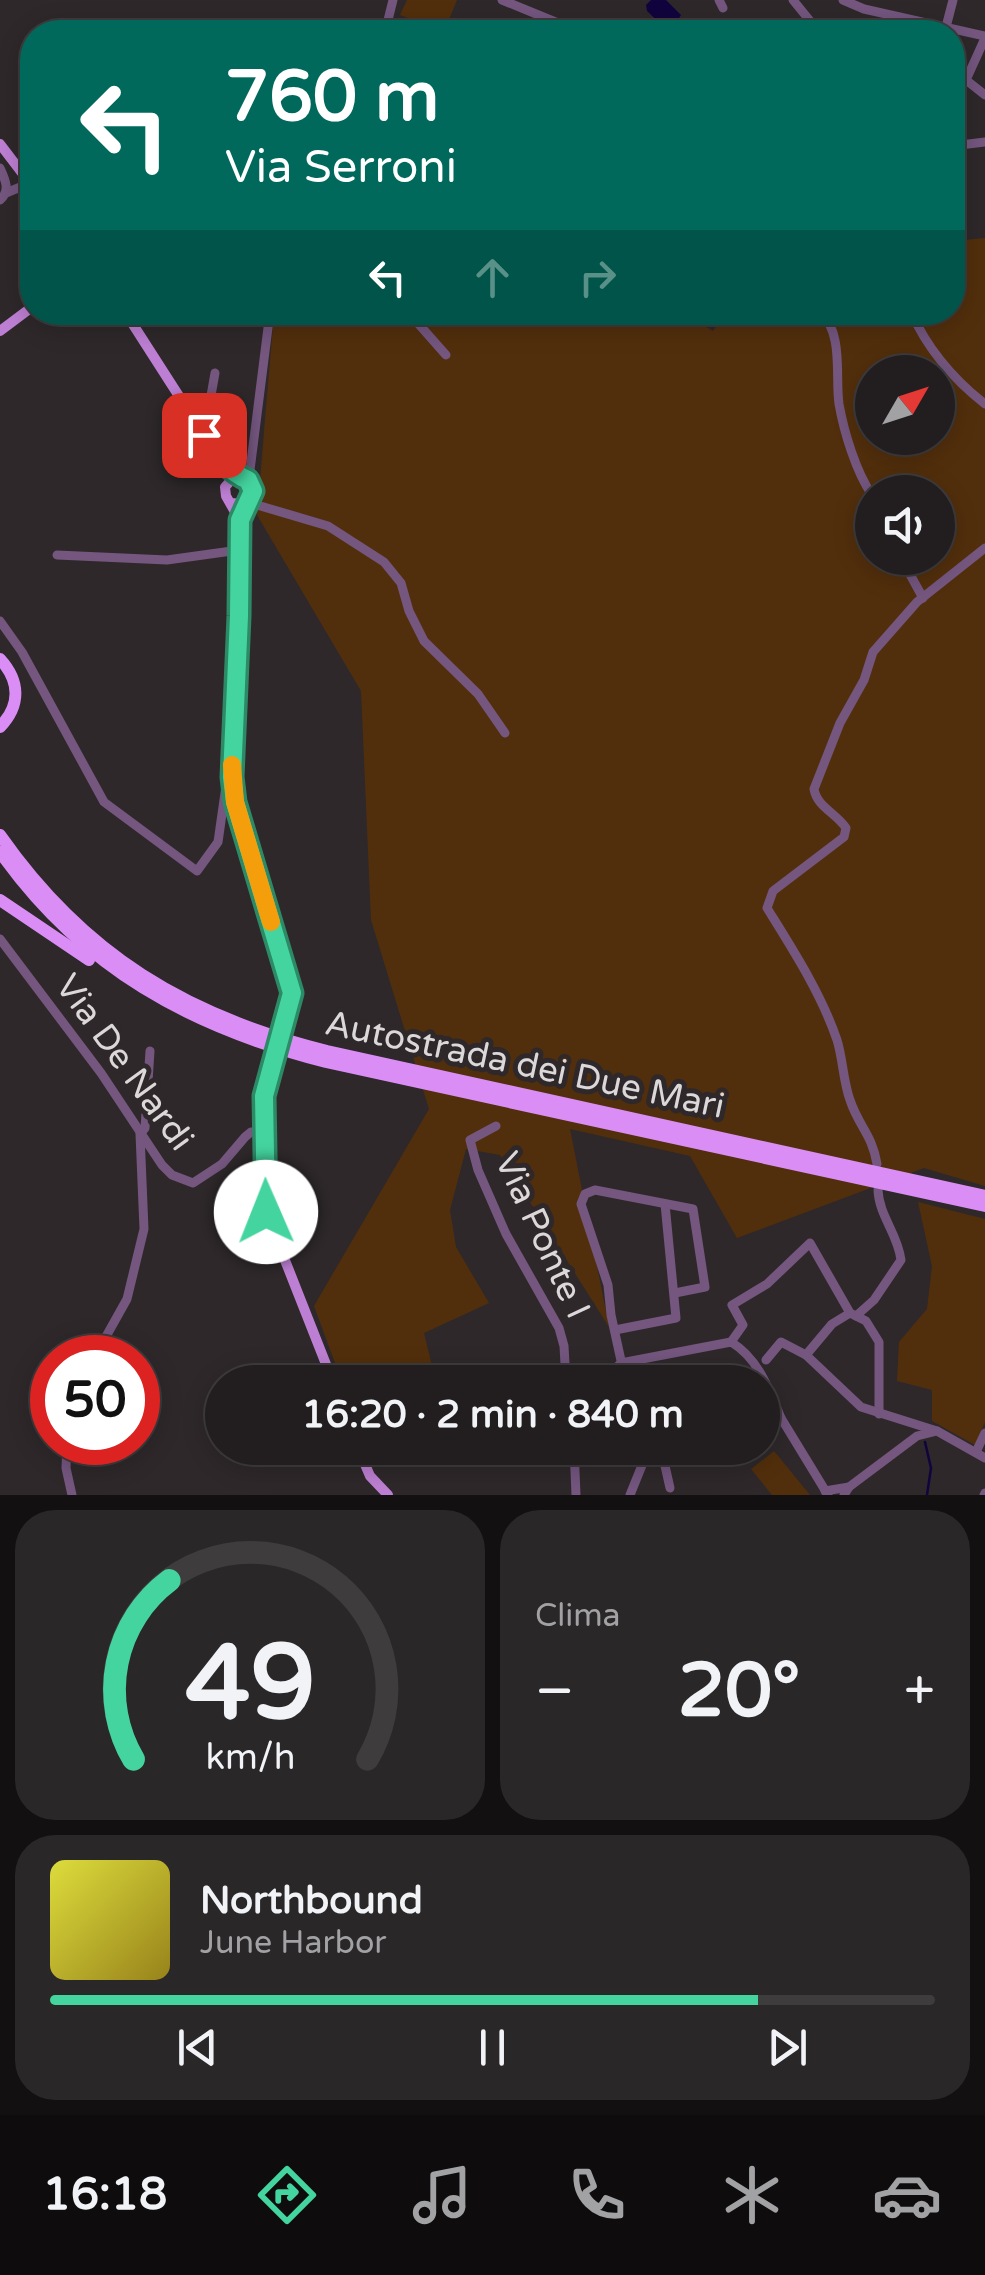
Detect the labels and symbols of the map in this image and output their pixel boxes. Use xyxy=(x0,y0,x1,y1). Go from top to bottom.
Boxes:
north arrow xyxy=(855,355,955,455)
pin xyxy=(162,393,247,478)
street label: Via De Nardi xyxy=(46,966,202,1159)
street label: Autostrada dei Due Mari xyxy=(321,1002,728,1128)
street label: Via Ponte I xyxy=(485,1146,599,1325)
position arrow xyxy=(214,1160,318,1264)
speed limit sign: 50 xyxy=(30,1335,160,1465)

